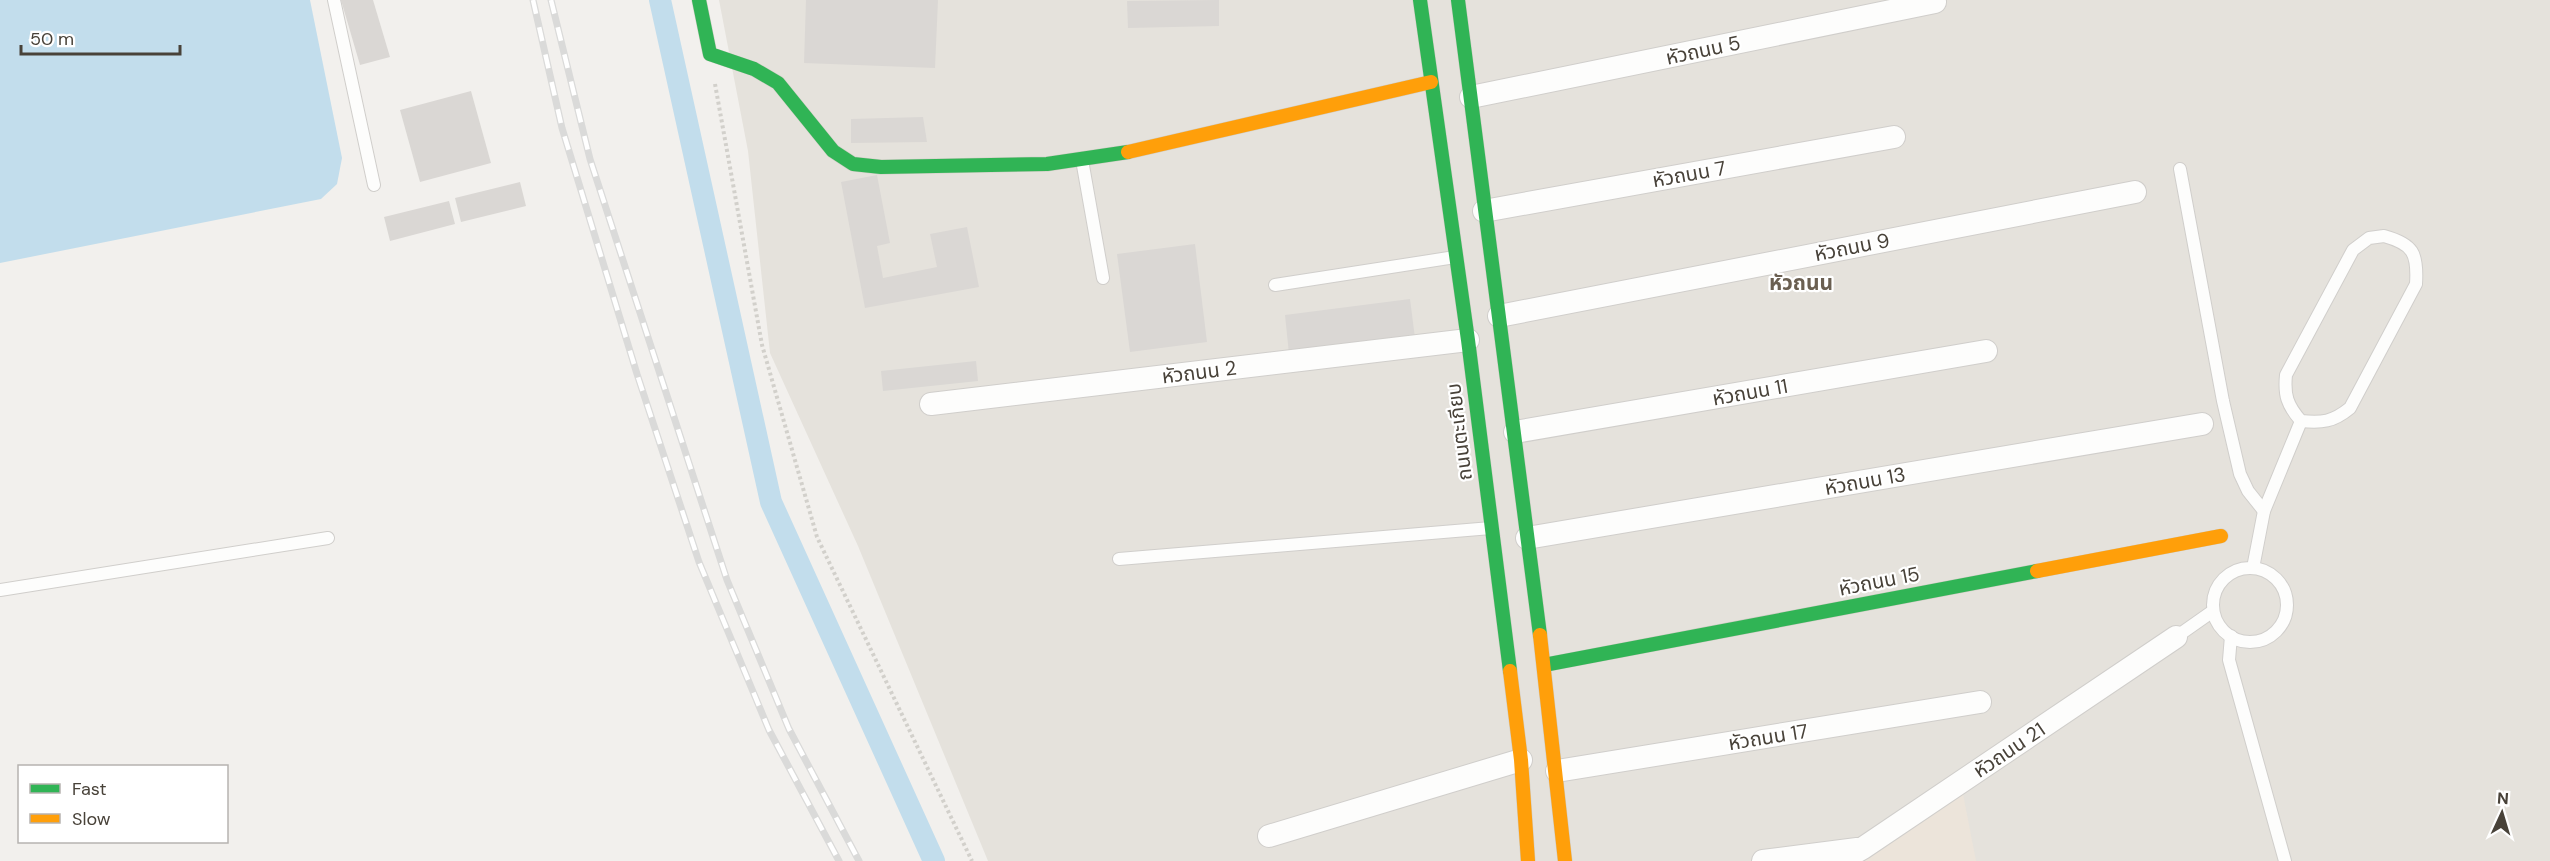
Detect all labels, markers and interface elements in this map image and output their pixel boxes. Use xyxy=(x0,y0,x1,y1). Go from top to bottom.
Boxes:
scale bar xyxy=(21,18,180,56)
text: 50 m xyxy=(30,27,74,51)
street label: หัวถนน 5 xyxy=(1663,29,1743,71)
street label: หัวถนน 7 xyxy=(1650,155,1728,193)
street label: หัวถนน 9 xyxy=(1812,227,1892,267)
district label: หัวถนน xyxy=(1769,269,1833,297)
street label: หัวถนน 2 xyxy=(1160,355,1238,389)
street label: หัวถนน 11 xyxy=(1710,373,1790,411)
street label: ถนนตะเกียบ xyxy=(1440,382,1478,482)
street label: หัวถนน 13 xyxy=(1823,461,1907,501)
street label: หัวถนน 15 xyxy=(1836,560,1922,602)
street label: หัวถนน 21 xyxy=(1968,717,2050,783)
street label: หัวถนน 17 xyxy=(1726,718,1810,756)
legend xyxy=(18,765,228,843)
text: Fast xyxy=(72,777,107,801)
north arrow xyxy=(2472,783,2532,843)
text: N xyxy=(2496,788,2510,809)
text: Slow xyxy=(72,807,111,831)

